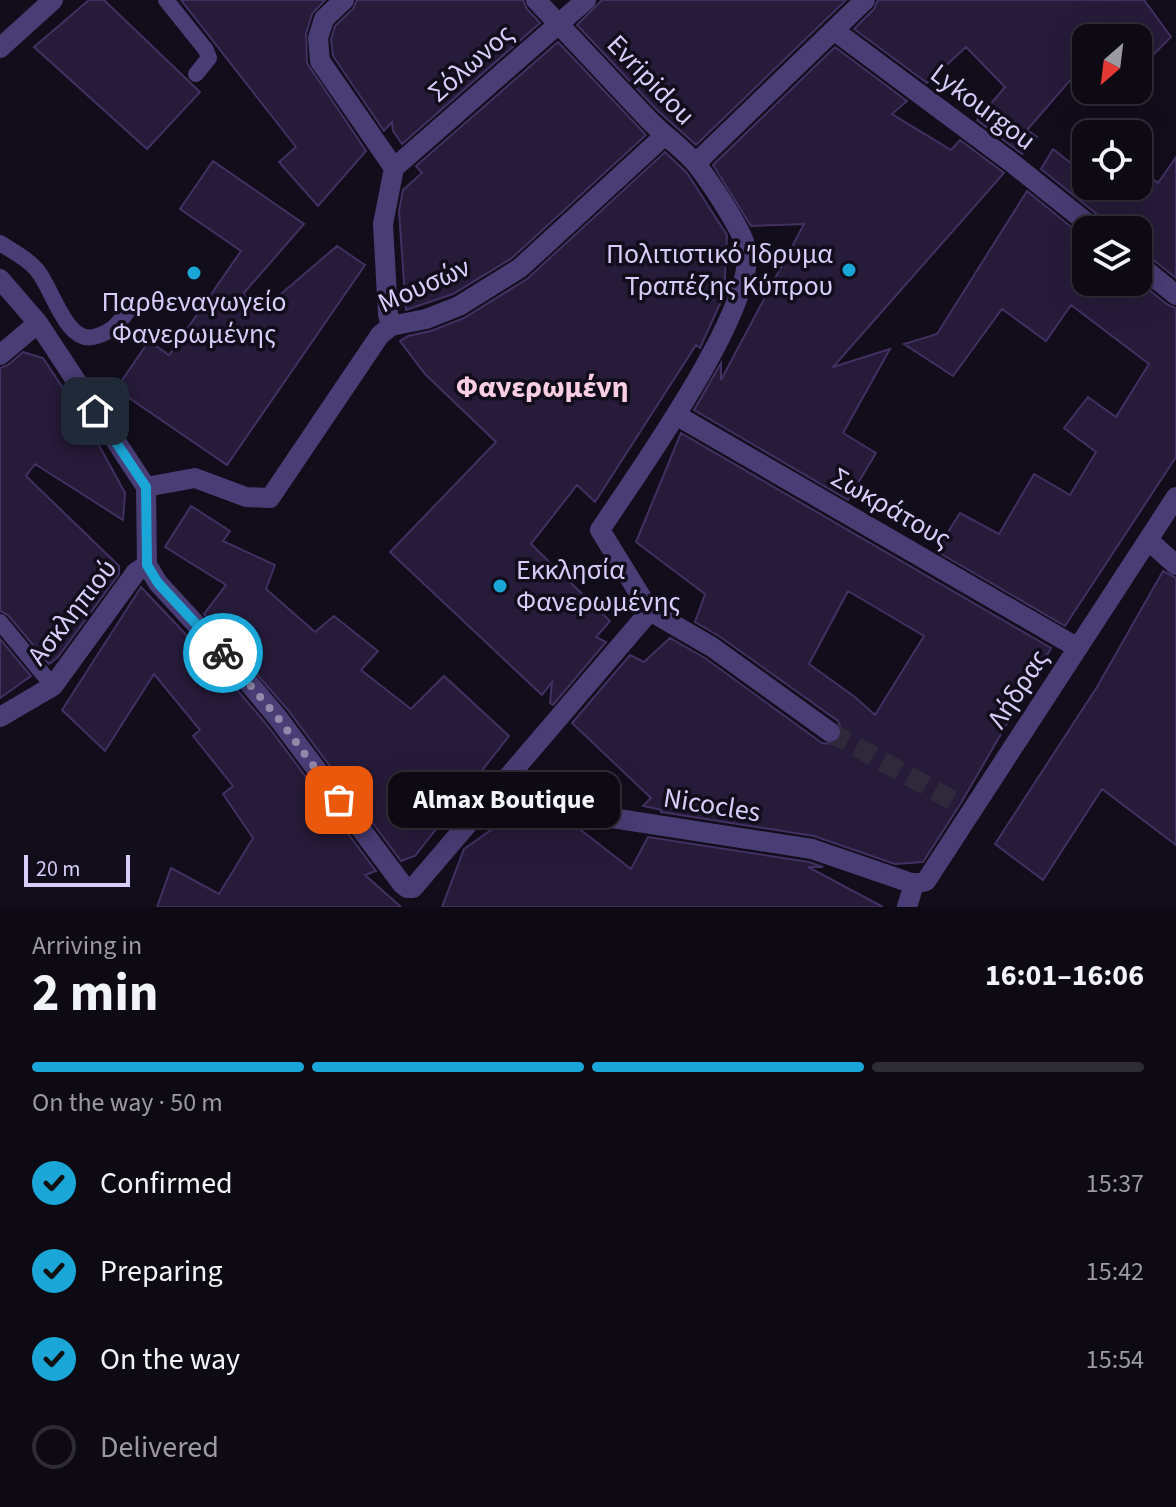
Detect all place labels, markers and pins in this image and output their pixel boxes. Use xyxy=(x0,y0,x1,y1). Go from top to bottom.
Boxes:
place label: Πολιτιστικό Ίδρυμα Τραπέζης Κύπρου xyxy=(606,234,833,306)
marker: Πολιτιστικό Ίδρυμα Τραπέζης Κύπρου xyxy=(840,261,858,279)
marker: Παρθεναγωγείο Φανερωμένης xyxy=(185,264,203,282)
place label: Παρθεναγωγείο Φανερωμένης xyxy=(101,282,287,354)
pin xyxy=(61,377,129,445)
place label: Εκκλησία Φανερωμένης xyxy=(516,550,681,622)
marker: Εκκλησία Φανερωμένης xyxy=(491,577,509,595)
pin xyxy=(305,766,373,834)
callout: Almax Boutique xyxy=(387,772,619,828)

